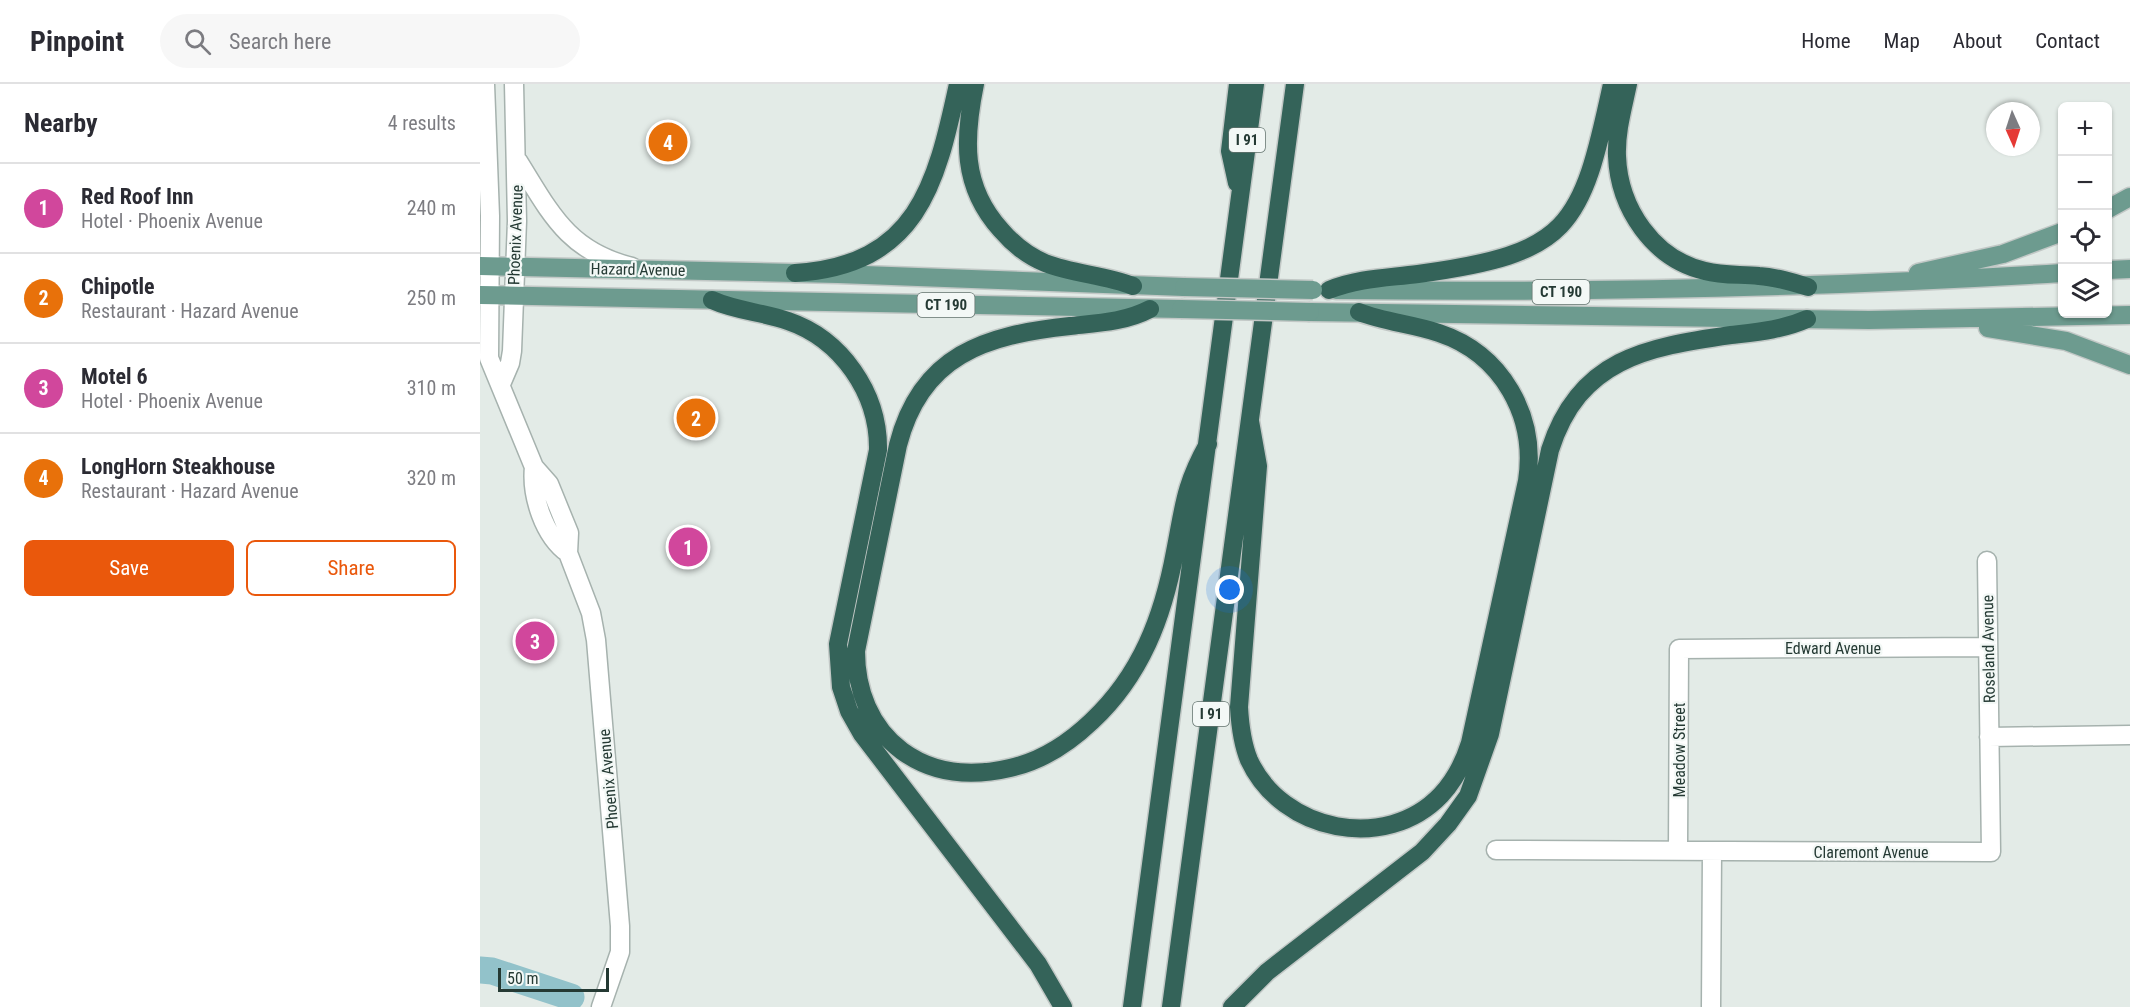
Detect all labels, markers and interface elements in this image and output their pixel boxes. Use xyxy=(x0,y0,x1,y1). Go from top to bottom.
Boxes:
search box xyxy=(160,14,580,68)
text: Pinpoint xyxy=(30,25,124,58)
icon: search xyxy=(181,25,214,58)
text: Search here xyxy=(229,29,331,54)
text: Home xyxy=(1801,29,1851,53)
text: Map xyxy=(1884,29,1920,53)
text: About xyxy=(1953,29,2002,53)
text: Contact xyxy=(2035,29,2100,53)
north arrow xyxy=(1986,102,2040,156)
map controls xyxy=(2058,102,2112,318)
button: + xyxy=(2058,102,2112,156)
text: Nearby xyxy=(24,108,98,138)
text: 4 results xyxy=(388,111,456,135)
pin: 4 xyxy=(648,120,687,164)
road number: I 91 xyxy=(1229,128,1265,152)
button: − xyxy=(2058,156,2112,210)
text: Red Roof Inn xyxy=(81,184,194,209)
street label: Phoenix Avenue xyxy=(504,185,527,285)
text: 1 xyxy=(38,196,49,220)
text: 240 m xyxy=(407,196,456,220)
text: Hotel · Phoenix Avenue xyxy=(81,209,263,233)
button: locate xyxy=(2058,210,2112,264)
street label: Hazard Avenue xyxy=(590,259,685,280)
button: layers xyxy=(2058,264,2112,318)
text: Chipotle xyxy=(81,274,155,299)
road number: CT 190 xyxy=(1532,280,1590,304)
text: 2 xyxy=(38,286,49,310)
text: 250 m xyxy=(407,286,456,310)
road number: CT 190 xyxy=(918,293,974,317)
text: Restaurant · Hazard Avenue xyxy=(81,299,299,323)
text: Motel 6 xyxy=(81,364,148,389)
text: 3 xyxy=(38,376,49,400)
text: 310 m xyxy=(407,376,456,400)
text: Hotel · Phoenix Avenue xyxy=(81,389,263,413)
pin: 2 xyxy=(676,396,716,440)
text: LongHorn Steakhouse xyxy=(81,454,275,479)
text: 4 xyxy=(38,466,49,490)
text: 320 m xyxy=(407,466,456,490)
text: Restaurant · Hazard Avenue xyxy=(81,479,299,503)
pin: 1 xyxy=(668,524,708,570)
button: Save xyxy=(24,540,234,596)
button: Share xyxy=(246,540,456,596)
your location xyxy=(1215,575,1244,604)
street label: Roseland Avenue xyxy=(1978,595,1999,703)
pin: 3 xyxy=(516,618,554,664)
street label: Edward Avenue xyxy=(1785,639,1881,658)
road number: I 91 xyxy=(1193,702,1229,726)
street label: Meadow Street xyxy=(1670,702,1689,797)
street label: Phoenix Avenue xyxy=(595,728,622,830)
street label: Claremont Avenue xyxy=(1814,843,1928,862)
scale bar xyxy=(498,965,609,992)
text: 50 m xyxy=(507,969,539,988)

